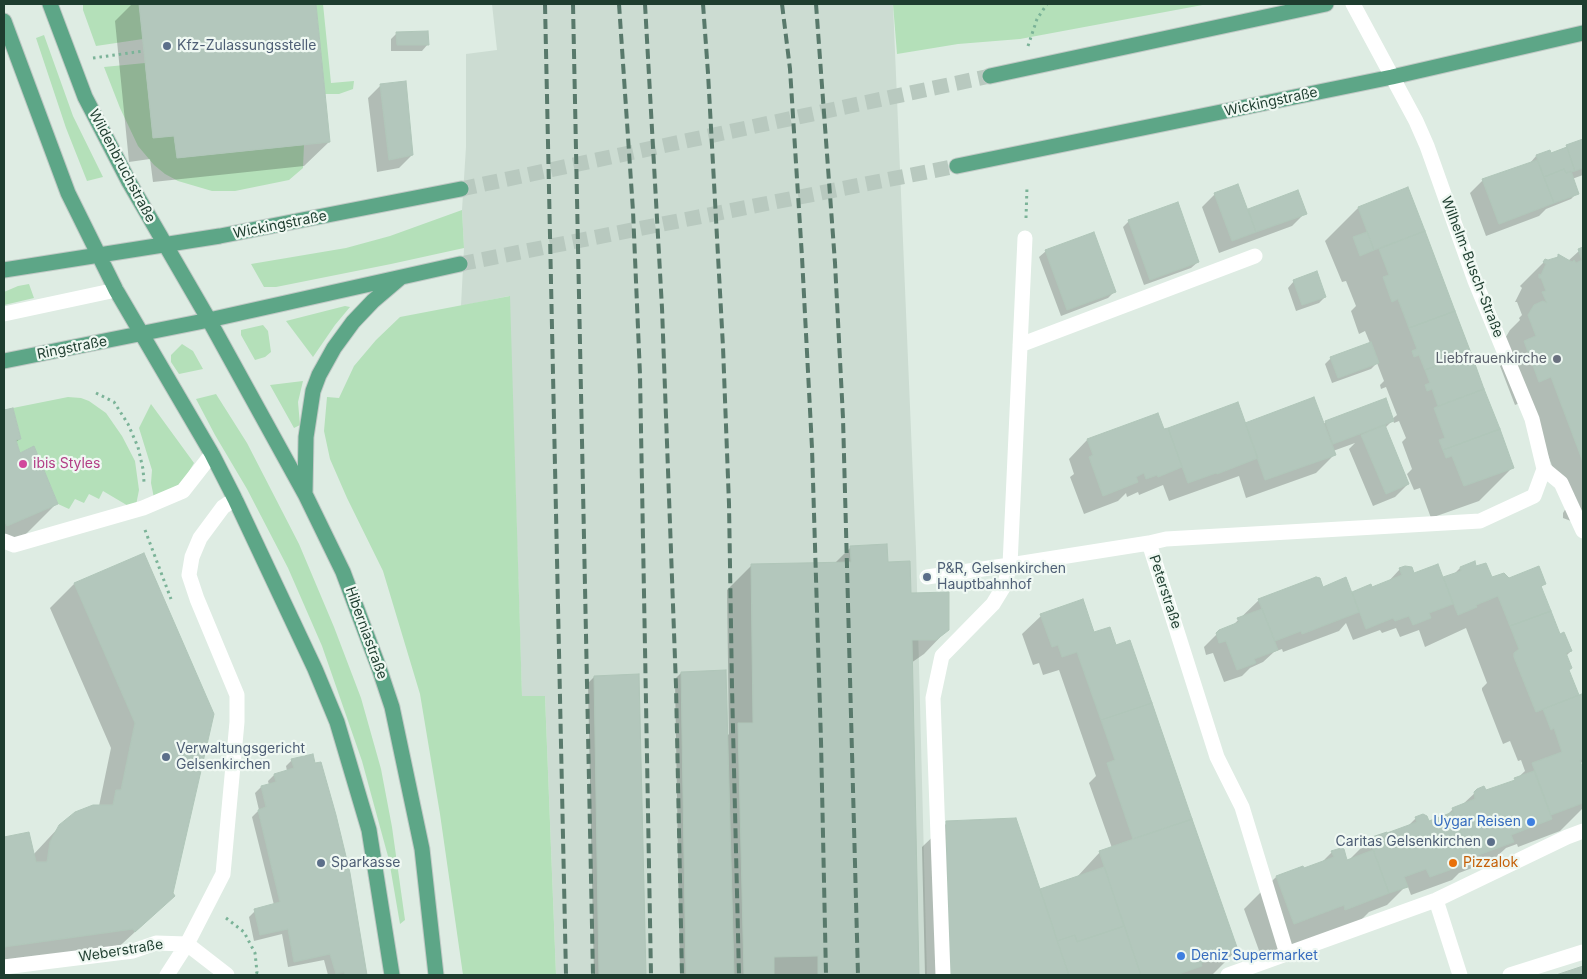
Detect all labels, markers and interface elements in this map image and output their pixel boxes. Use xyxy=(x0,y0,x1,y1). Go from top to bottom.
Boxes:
place label: Kfz-Zulassungsstelle xyxy=(177,38,316,54)
marker: Kfz-Zulassungsstelle xyxy=(161,40,173,52)
street label: Wickingstraße xyxy=(1223,84,1319,120)
street label: Wildenbruchstraße xyxy=(85,106,159,226)
street label: Wilhelm-Busch-Straße xyxy=(1437,194,1507,340)
street label: Wickingstraße xyxy=(232,208,328,242)
street label: Ringstraße xyxy=(35,333,109,363)
place label: Liebfrauenkirche xyxy=(1435,351,1547,367)
marker: Liebfrauenkirche xyxy=(1551,353,1563,365)
place label: ibis Styles xyxy=(33,456,100,472)
marker: ibis Styles xyxy=(17,458,29,470)
street label: Peterstraße xyxy=(1145,553,1185,631)
place label: P&R, Gelsenkirchen Hauptbahnhof xyxy=(937,561,1066,594)
marker: P&R, Gelsenkirchen Hauptbahnhof xyxy=(921,571,933,583)
street label: Hiberniastraße xyxy=(341,584,391,682)
place label: Verwaltungsgericht Gelsenkirchen xyxy=(176,741,305,774)
marker: Verwaltungsgericht Gelsenkirchen xyxy=(160,751,172,763)
place label: Uygar Reisen xyxy=(1433,814,1521,830)
marker: Uygar Reisen xyxy=(1525,816,1537,828)
place label: Caritas Gelsenkirchen xyxy=(1336,834,1481,850)
marker: Caritas Gelsenkirchen xyxy=(1485,836,1497,848)
place label: Sparkasse xyxy=(331,855,401,871)
place label: Pizzalok xyxy=(1463,855,1518,871)
marker: Sparkasse xyxy=(315,857,327,869)
marker: Pizzalok xyxy=(1447,857,1459,869)
street label: Weberstraße xyxy=(78,936,164,966)
place label: Deniz Supermarket xyxy=(1191,948,1318,964)
marker: Deniz Supermarket xyxy=(1175,950,1187,962)

